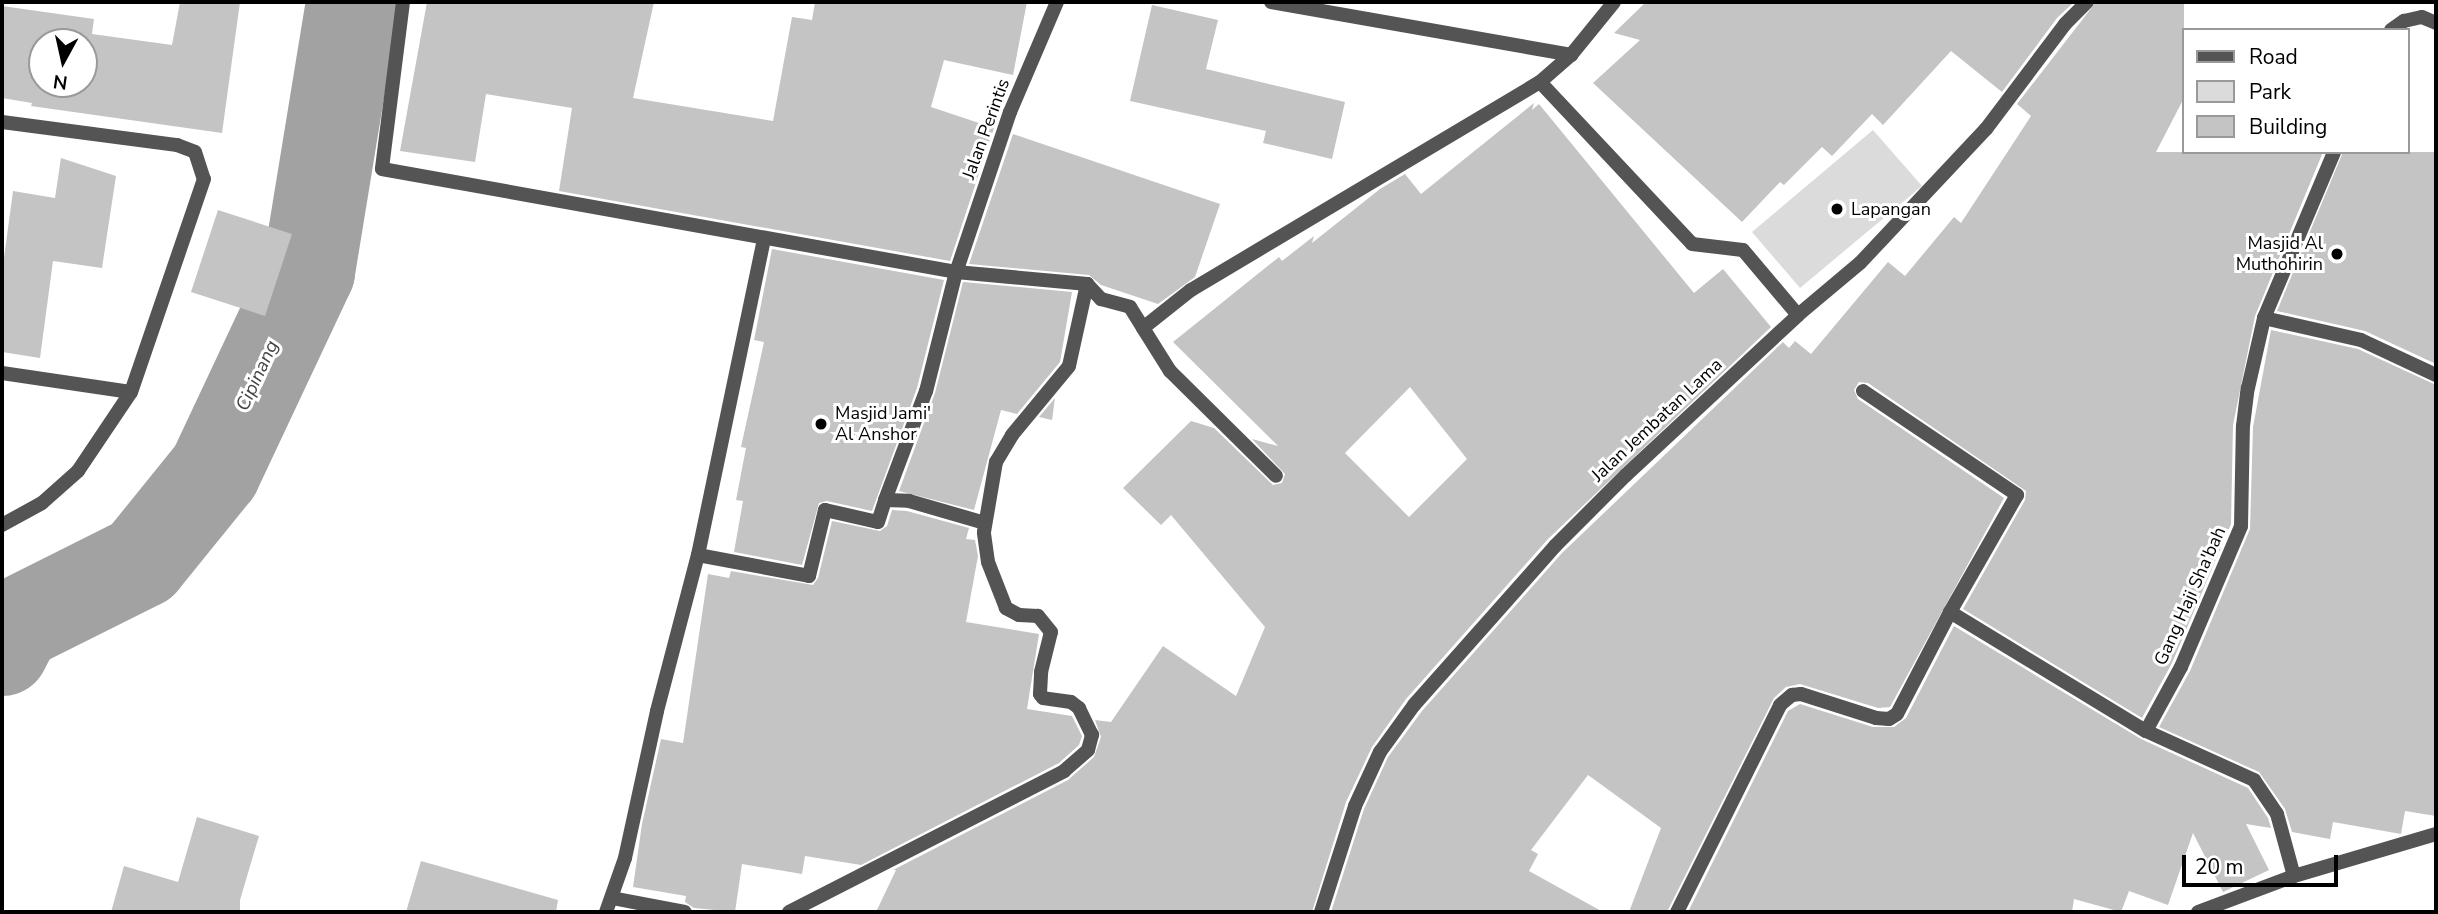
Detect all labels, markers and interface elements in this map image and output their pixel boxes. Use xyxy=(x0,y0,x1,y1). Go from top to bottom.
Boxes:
north arrow xyxy=(28,28,98,98)
legend xyxy=(2182,28,2410,154)
text: Road xyxy=(2249,43,2298,71)
text: N xyxy=(52,68,69,96)
street label: Jalan Perintis xyxy=(958,76,1014,182)
text: Park xyxy=(2249,78,2291,106)
text: Building xyxy=(2249,113,2327,141)
place label: Lapangan xyxy=(1851,198,1931,220)
marker: Lapangan xyxy=(1829,201,1845,217)
place label: Masjid Al Muthohirin xyxy=(2236,233,2323,276)
marker: Masjid Al Muthohirin xyxy=(2329,246,2345,262)
water label: Cipinang xyxy=(232,337,284,415)
street label: Jalan Jembatan Lama xyxy=(1587,354,1727,486)
place label: Masjid Jami' Al Anshor xyxy=(835,403,931,446)
marker: Masjid Jami' Al Anshor xyxy=(813,416,829,432)
street label: Gang Haji Sha'bah xyxy=(2150,523,2230,669)
scale bar xyxy=(2186,841,2342,885)
text: 20 m xyxy=(2195,853,2244,881)

